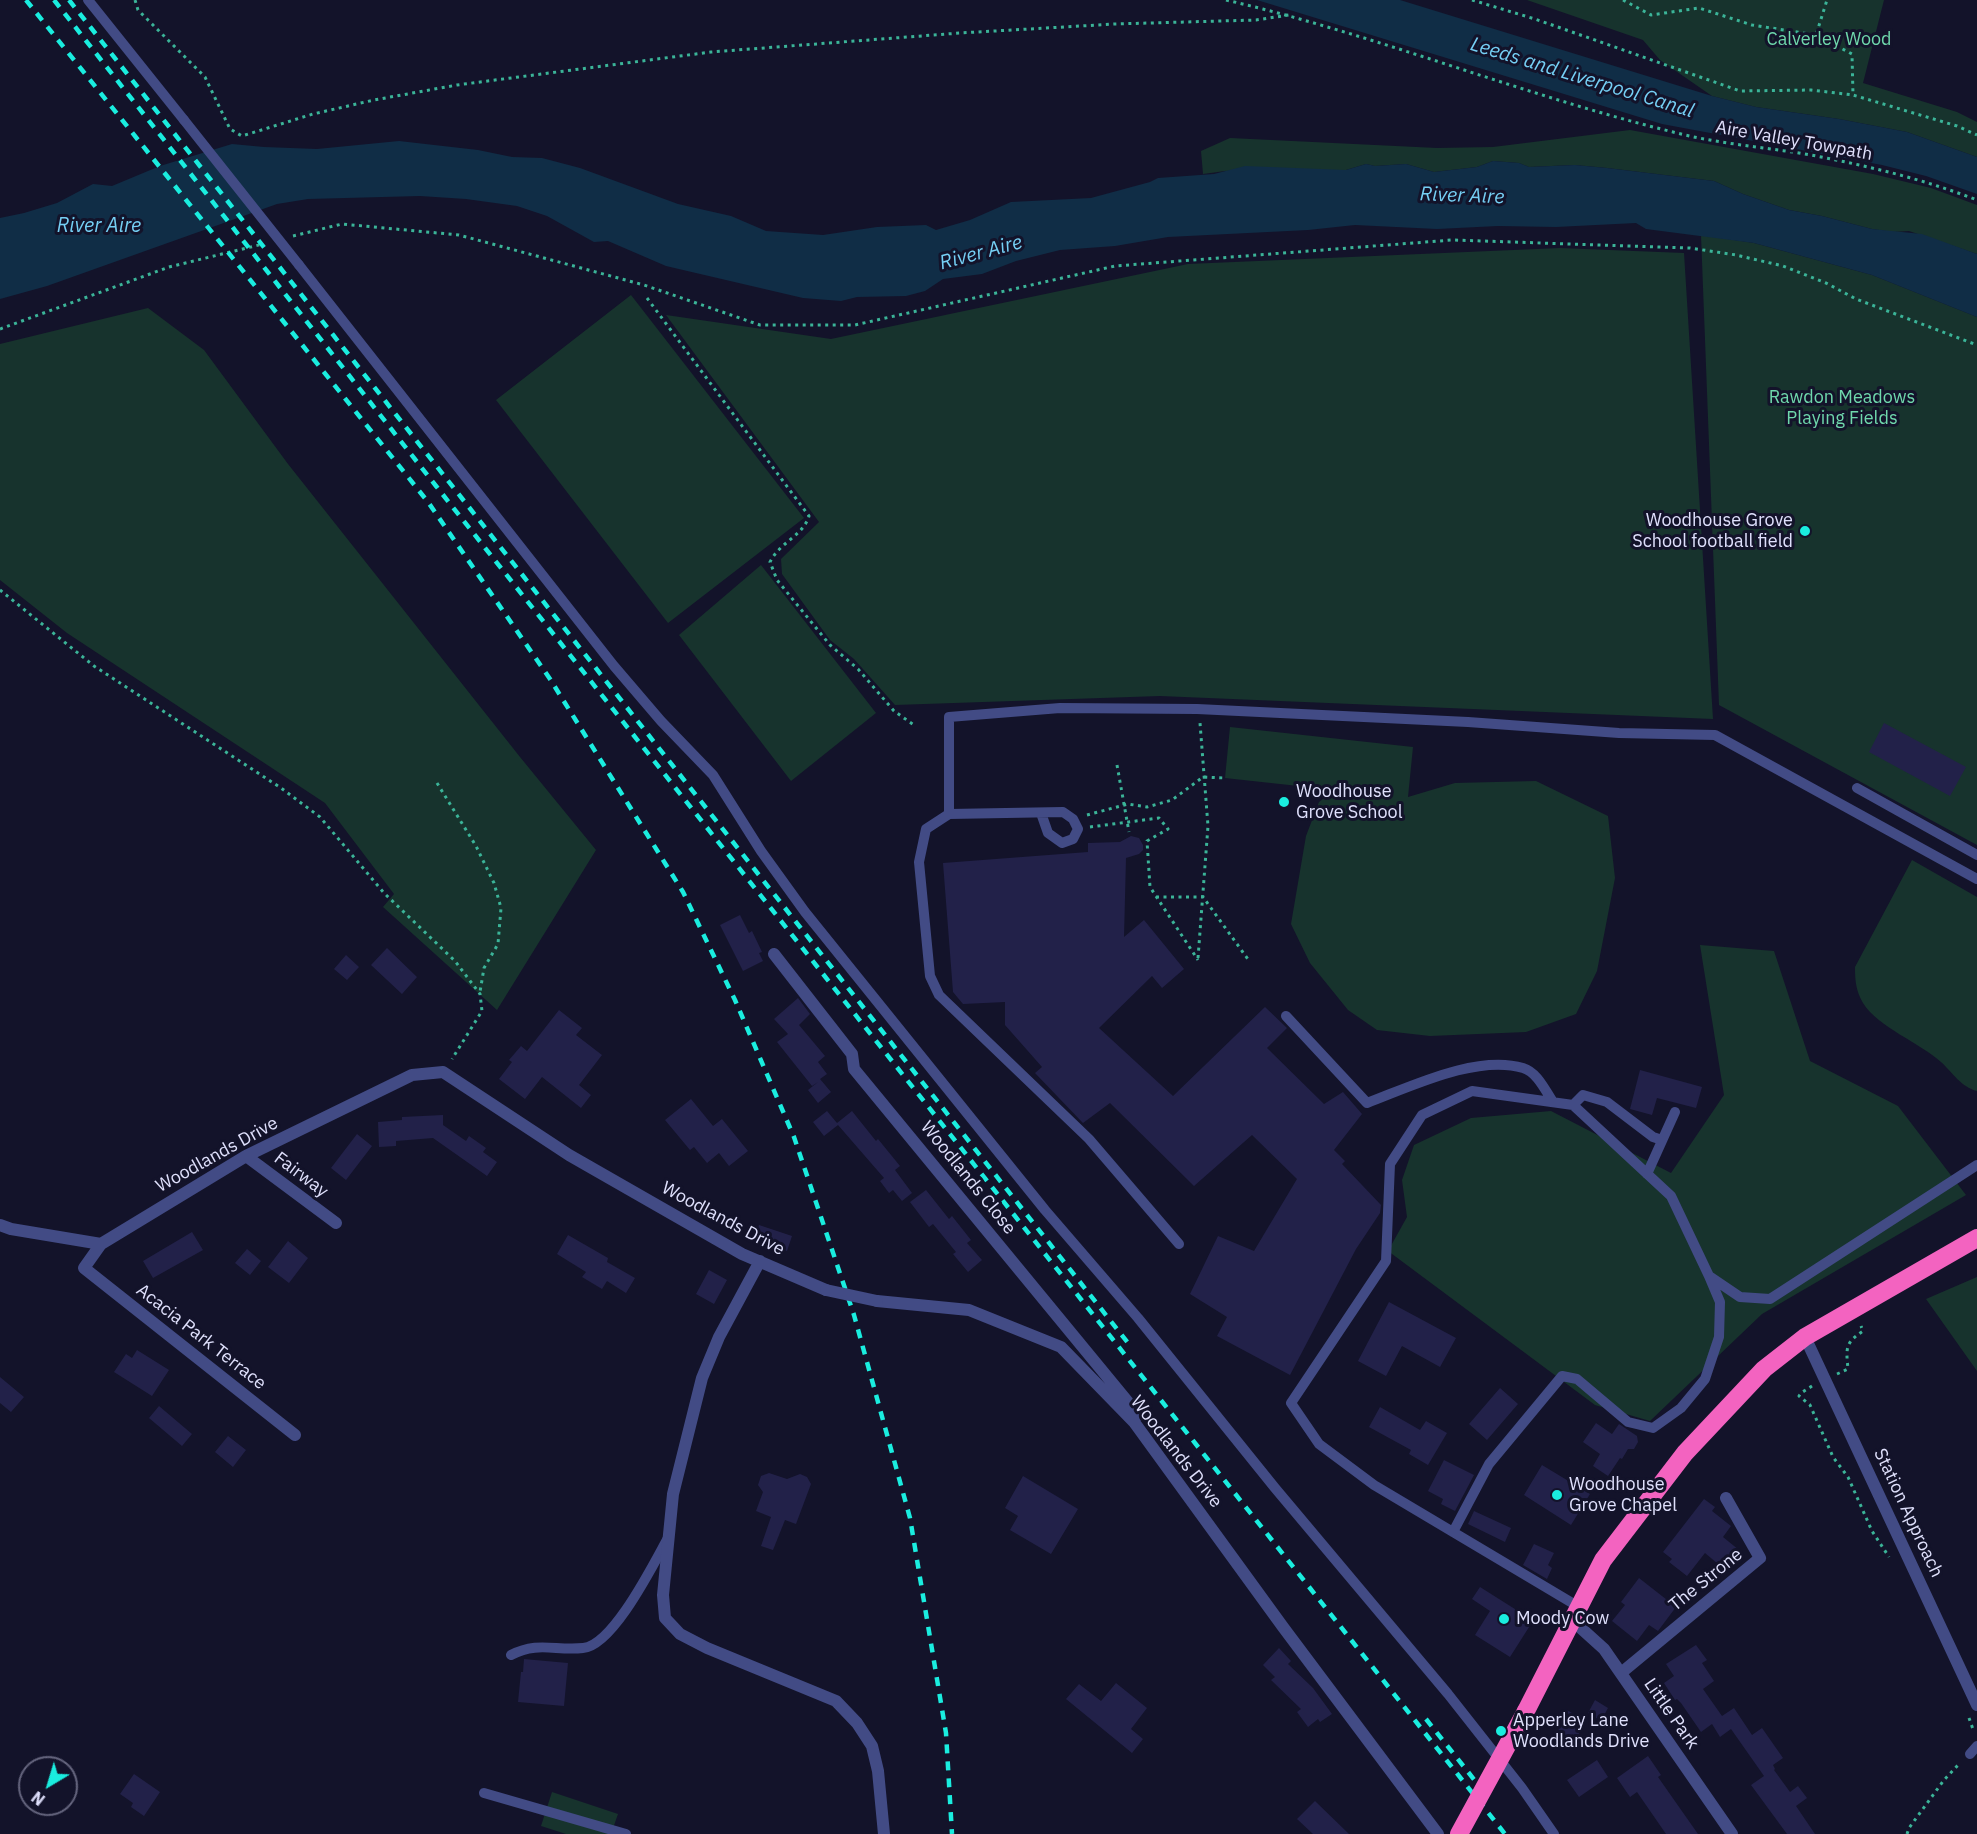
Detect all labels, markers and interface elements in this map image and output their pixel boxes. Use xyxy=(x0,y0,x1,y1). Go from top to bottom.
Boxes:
park label: Calverley Wood xyxy=(1767,29,1891,51)
water label: Leeds and Liverpool Canal xyxy=(1467,33,1697,123)
street label: Aire Valley Towpath xyxy=(1714,117,1874,165)
water label: River Aire xyxy=(1419,183,1505,209)
water label: River Aire xyxy=(57,214,141,238)
water label: River Aire xyxy=(937,230,1025,276)
park label: Rawdon Meadows Playing Fields xyxy=(1769,387,1915,430)
place label: Woodhouse Grove School football field xyxy=(1632,510,1793,552)
marker: Woodhouse Grove School football field xyxy=(1798,524,1812,538)
place label: Woodhouse Grove School xyxy=(1296,781,1403,824)
marker: Woodhouse Grove School xyxy=(1277,795,1291,809)
street label: Woodlands Drive xyxy=(152,1113,282,1197)
street label: Woodlands Close xyxy=(916,1117,1020,1239)
street label: Fairway xyxy=(270,1148,332,1202)
street label: Woodlands Drive xyxy=(658,1177,788,1261)
street label: Acacia Park Terrace xyxy=(132,1280,270,1394)
street label: Woodlands Drive xyxy=(1126,1392,1226,1512)
street label: Station Approach xyxy=(1869,1445,1947,1581)
place label: Woodhouse Grove Chapel xyxy=(1569,1474,1677,1516)
marker: Woodhouse Grove Chapel xyxy=(1550,1488,1564,1502)
street label: The Strone xyxy=(1665,1544,1747,1616)
place label: Moody Cow xyxy=(1516,1608,1609,1630)
marker: Moody Cow xyxy=(1497,1612,1511,1626)
street label: Little Park xyxy=(1639,1674,1703,1754)
place label: Apperley Lane Woodlands Drive xyxy=(1513,1710,1649,1752)
marker: Apperley Lane Woodlands Drive xyxy=(1494,1724,1508,1738)
north arrow xyxy=(18,1756,78,1816)
text: N xyxy=(27,1787,49,1810)

